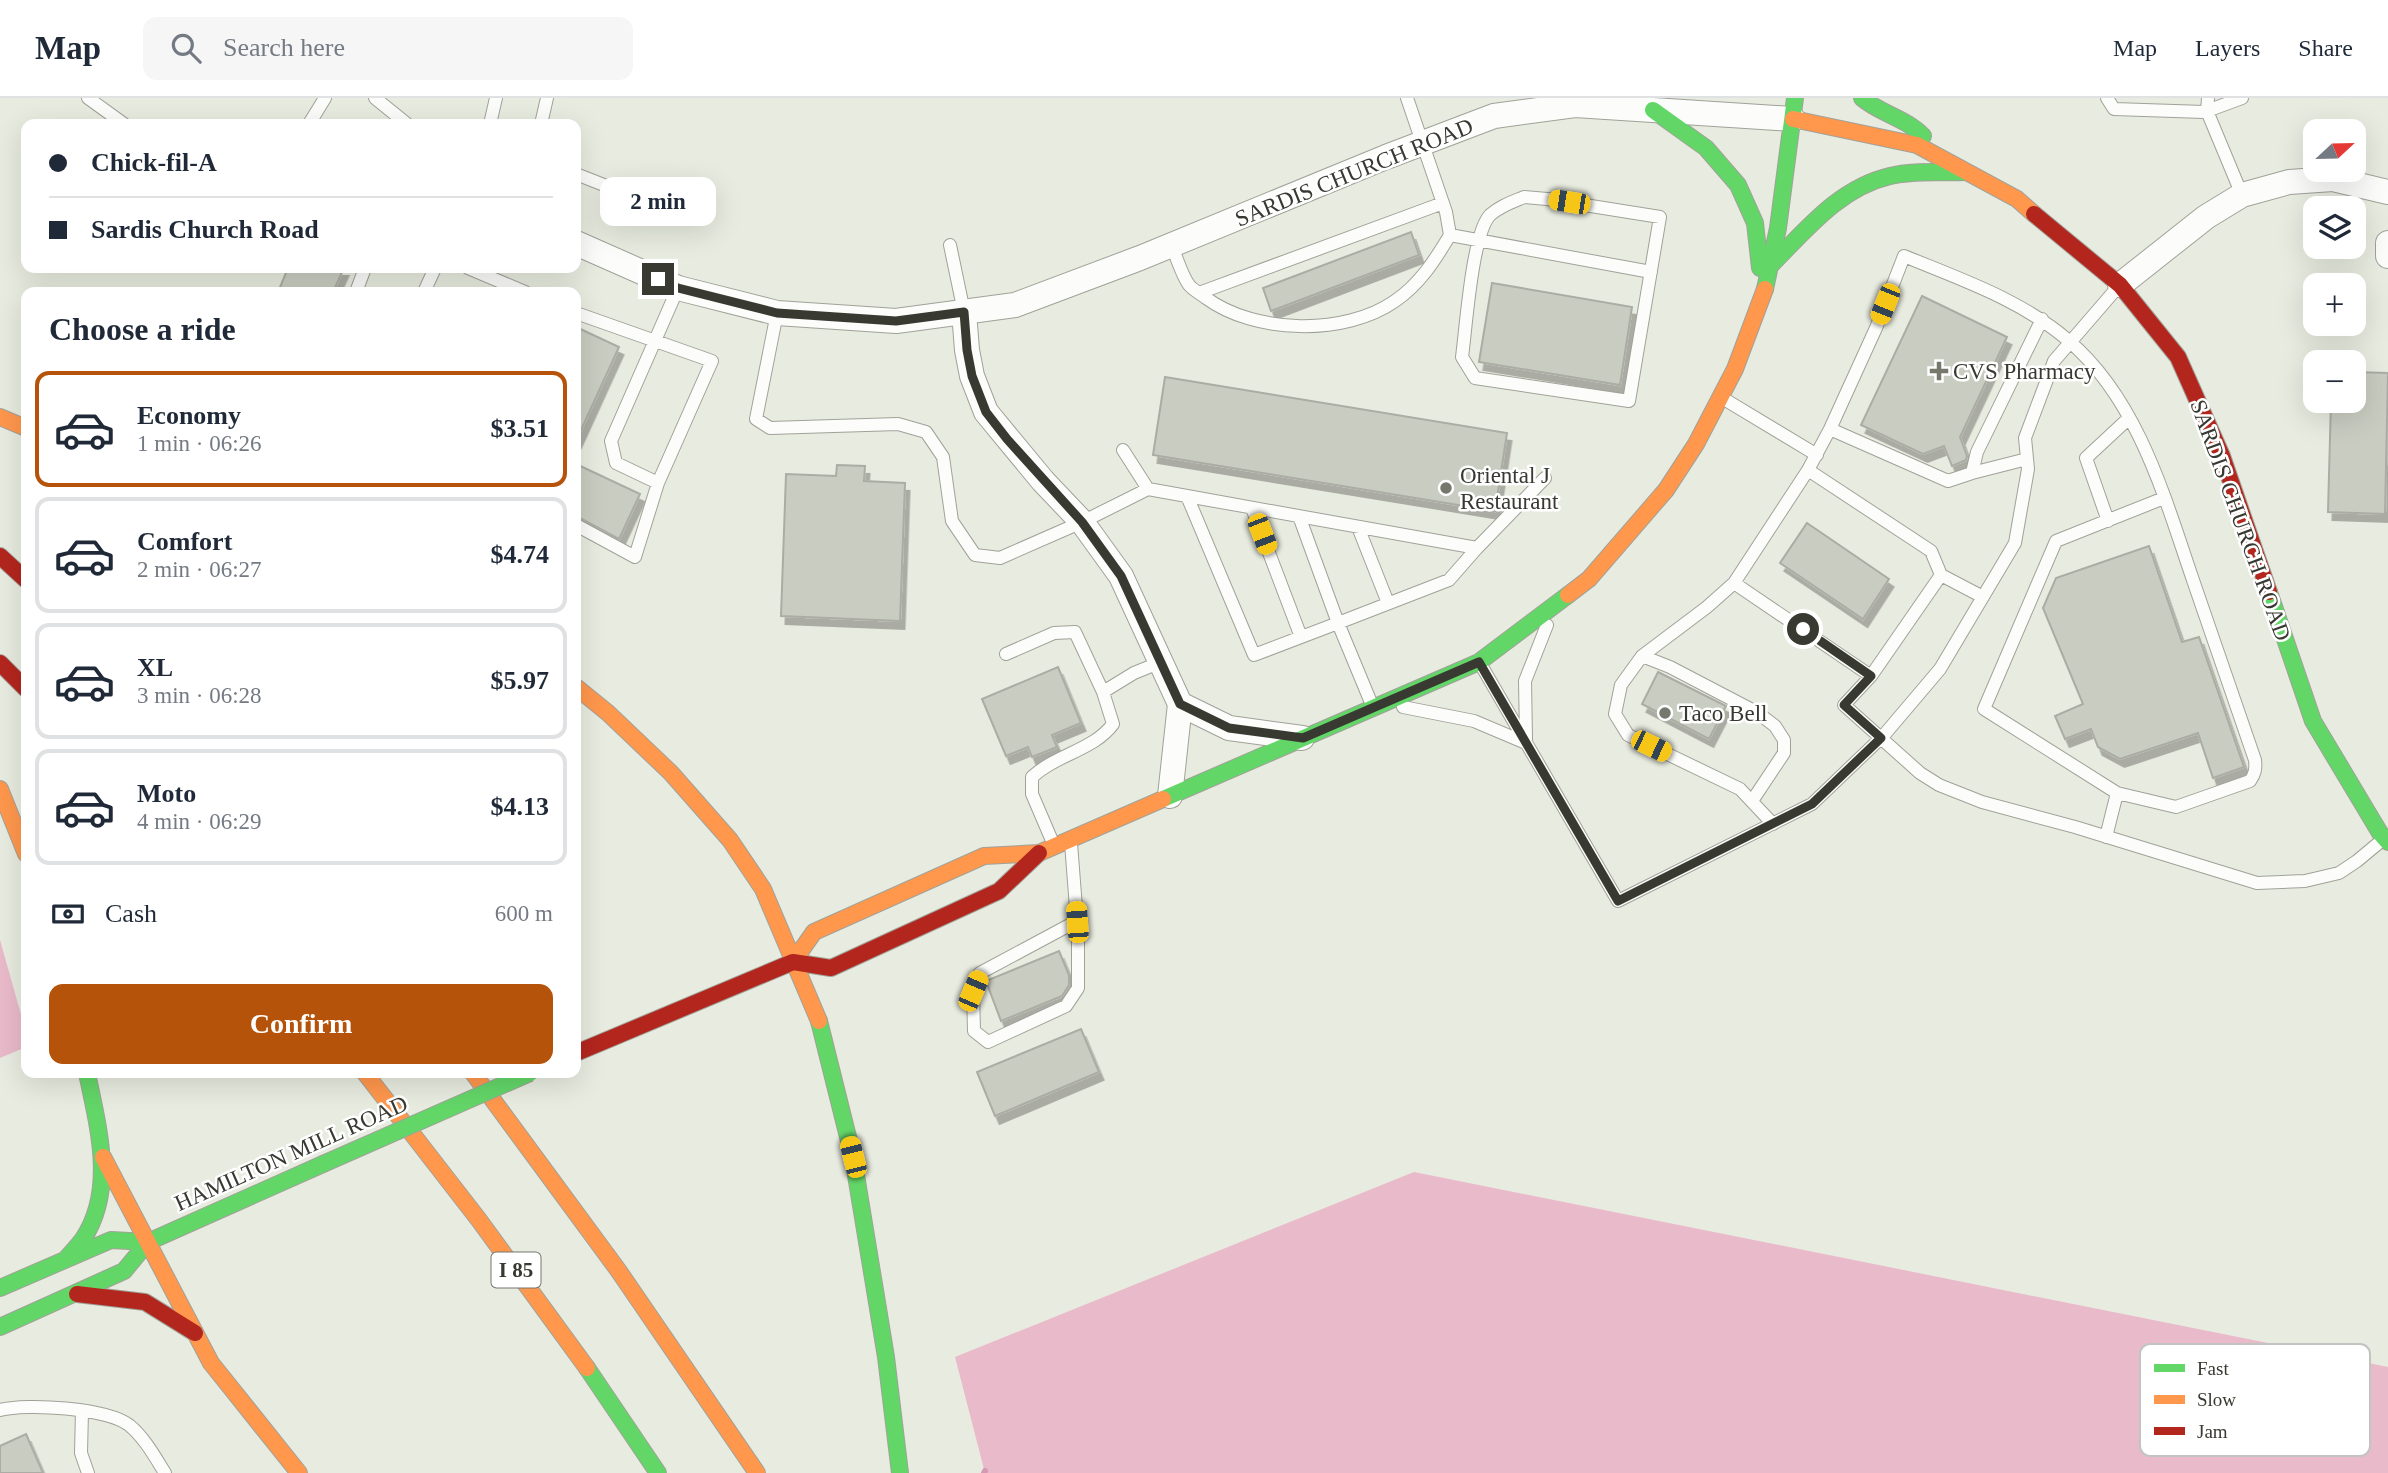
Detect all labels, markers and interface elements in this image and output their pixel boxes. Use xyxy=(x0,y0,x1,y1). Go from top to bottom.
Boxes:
search box xyxy=(143,17,633,80)
icon: search xyxy=(167,29,205,67)
text: Map xyxy=(35,30,101,66)
text: Search here xyxy=(223,33,345,62)
text: Map xyxy=(2113,35,2157,61)
text: Layers xyxy=(2195,35,2260,61)
text: Share xyxy=(2298,35,2353,61)
street label: SARDIS CHURCH ROAD xyxy=(1232,113,1477,232)
north arrow xyxy=(2303,119,2366,182)
map controls xyxy=(2303,119,2366,413)
text: Chick-fil-A xyxy=(91,148,217,177)
callout: 2 min xyxy=(600,178,716,226)
car xyxy=(1547,188,1592,216)
text: 2 min xyxy=(630,189,686,214)
button: layers xyxy=(2303,196,2366,259)
text: Sardis Church Road xyxy=(91,215,319,244)
route end xyxy=(642,263,674,295)
button: + xyxy=(2303,273,2366,336)
car xyxy=(1868,281,1903,327)
text: Choose a ride xyxy=(49,311,236,347)
button: − xyxy=(2303,350,2366,413)
place label: CVS Pharmacy xyxy=(1953,359,2096,384)
marker: CVS Pharmacy xyxy=(1931,363,1947,379)
street label: SARDIS CHURCH ROAD xyxy=(2185,396,2296,644)
icon: car xyxy=(53,398,116,461)
text: Economy xyxy=(137,401,241,430)
text: $3.51 xyxy=(491,414,549,443)
text: 1 min · 06:26 xyxy=(137,431,262,456)
place label: Oriental J Restaurant xyxy=(1460,463,1559,514)
marker: Oriental J Restaurant xyxy=(1438,480,1454,496)
car xyxy=(1245,511,1280,557)
icon: car xyxy=(53,524,116,587)
text: Comfort xyxy=(137,527,232,556)
text: $4.74 xyxy=(491,540,549,569)
text: 2 min · 06:27 xyxy=(137,557,262,582)
route start xyxy=(1787,613,1819,645)
icon: car xyxy=(53,650,116,713)
text: XL xyxy=(137,653,173,682)
text: $5.97 xyxy=(491,666,549,695)
text: 3 min · 06:28 xyxy=(137,683,262,708)
place label: Taco Bell xyxy=(1679,701,1767,726)
marker: Taco Bell xyxy=(1657,705,1673,721)
car xyxy=(1628,727,1675,765)
icon: car xyxy=(53,776,116,839)
text: Moto xyxy=(137,779,196,808)
text: $4.13 xyxy=(491,792,549,821)
text: 4 min · 06:29 xyxy=(137,809,262,834)
icon: cash xyxy=(49,895,87,933)
text: Cash xyxy=(105,899,157,928)
car xyxy=(1066,900,1089,944)
text: 600 m xyxy=(495,901,553,926)
car xyxy=(956,968,991,1014)
button: Confirm xyxy=(49,984,553,1064)
street label: HAMILTON MILL ROAD xyxy=(171,1091,411,1216)
car xyxy=(838,1134,869,1180)
road number: I 85 xyxy=(491,1252,540,1288)
legend xyxy=(2140,1344,2370,1456)
text: Fast xyxy=(2197,1358,2229,1379)
text: Slow xyxy=(2197,1389,2236,1410)
text: Jam xyxy=(2197,1421,2228,1442)

